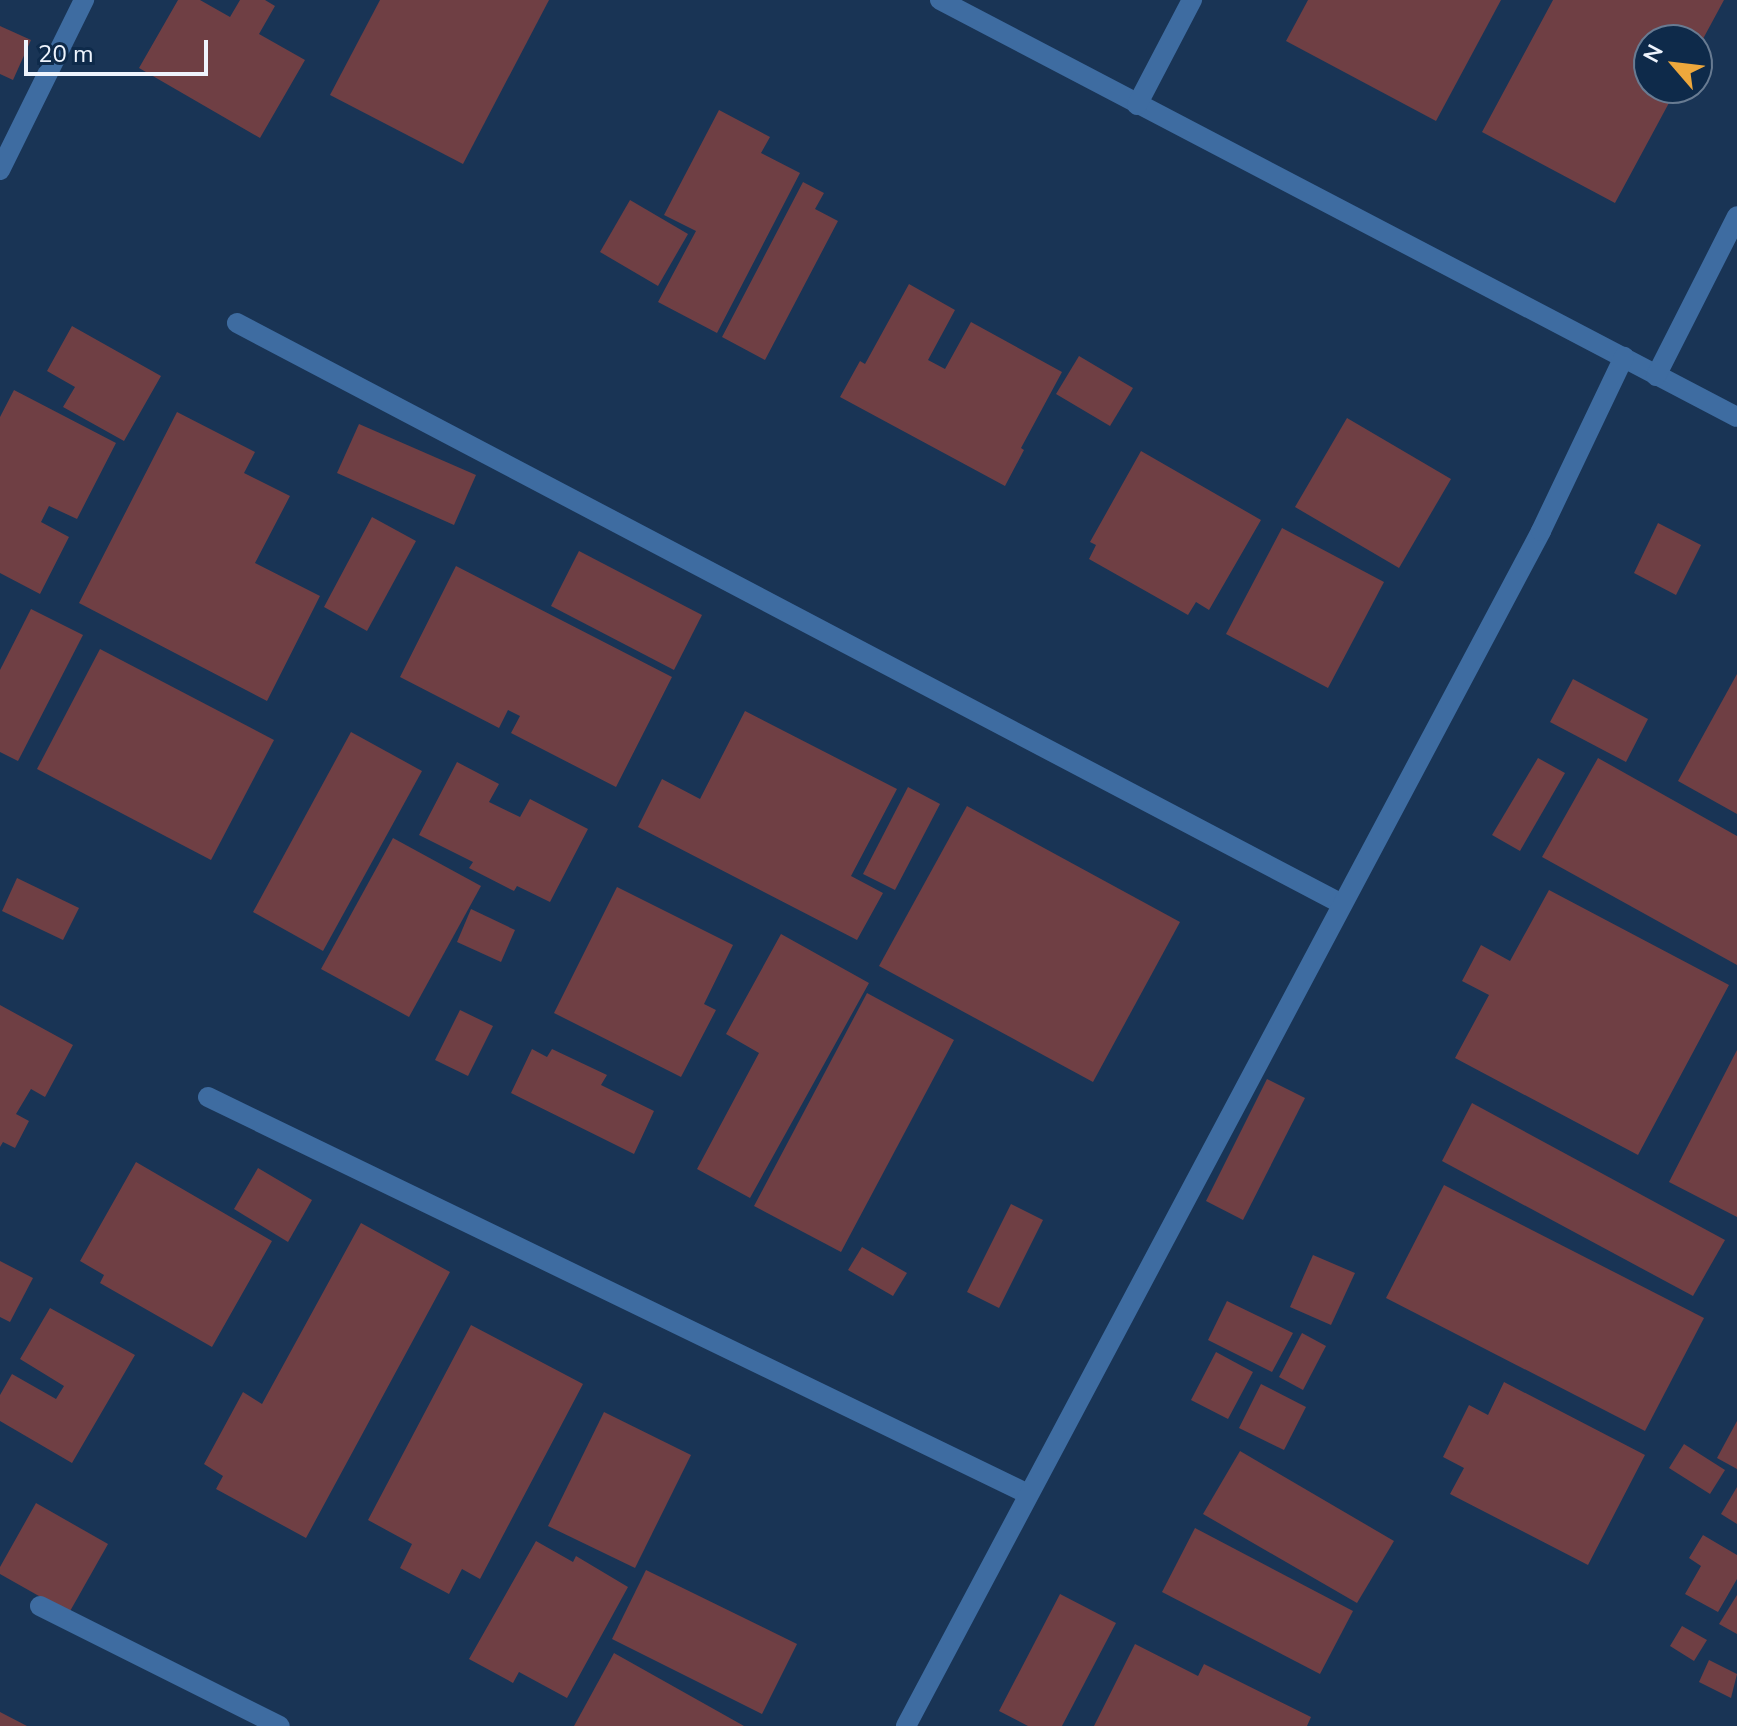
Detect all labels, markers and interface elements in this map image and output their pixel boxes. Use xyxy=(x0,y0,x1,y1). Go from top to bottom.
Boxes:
scale bar xyxy=(28,24,212,74)
north arrow xyxy=(1633,24,1713,104)
text: 20 m xyxy=(38,38,94,70)
text: N xyxy=(1636,39,1671,68)

